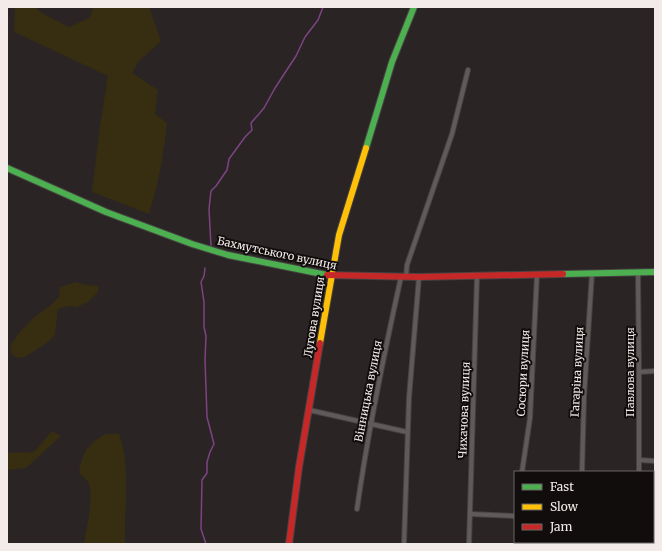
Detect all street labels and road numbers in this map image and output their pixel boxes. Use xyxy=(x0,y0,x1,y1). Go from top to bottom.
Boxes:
street label: Бахмутського вулиця xyxy=(216,233,339,273)
street label: Лугова вулиця xyxy=(301,275,327,359)
street label: Гагаріна вулиця xyxy=(568,326,586,418)
street label: Павлова вулиця xyxy=(623,327,637,417)
street label: Сосюри вулиця xyxy=(514,329,532,417)
street label: Вінницька вулиця xyxy=(351,339,385,443)
street label: Чихачова вулиця xyxy=(455,361,473,459)

